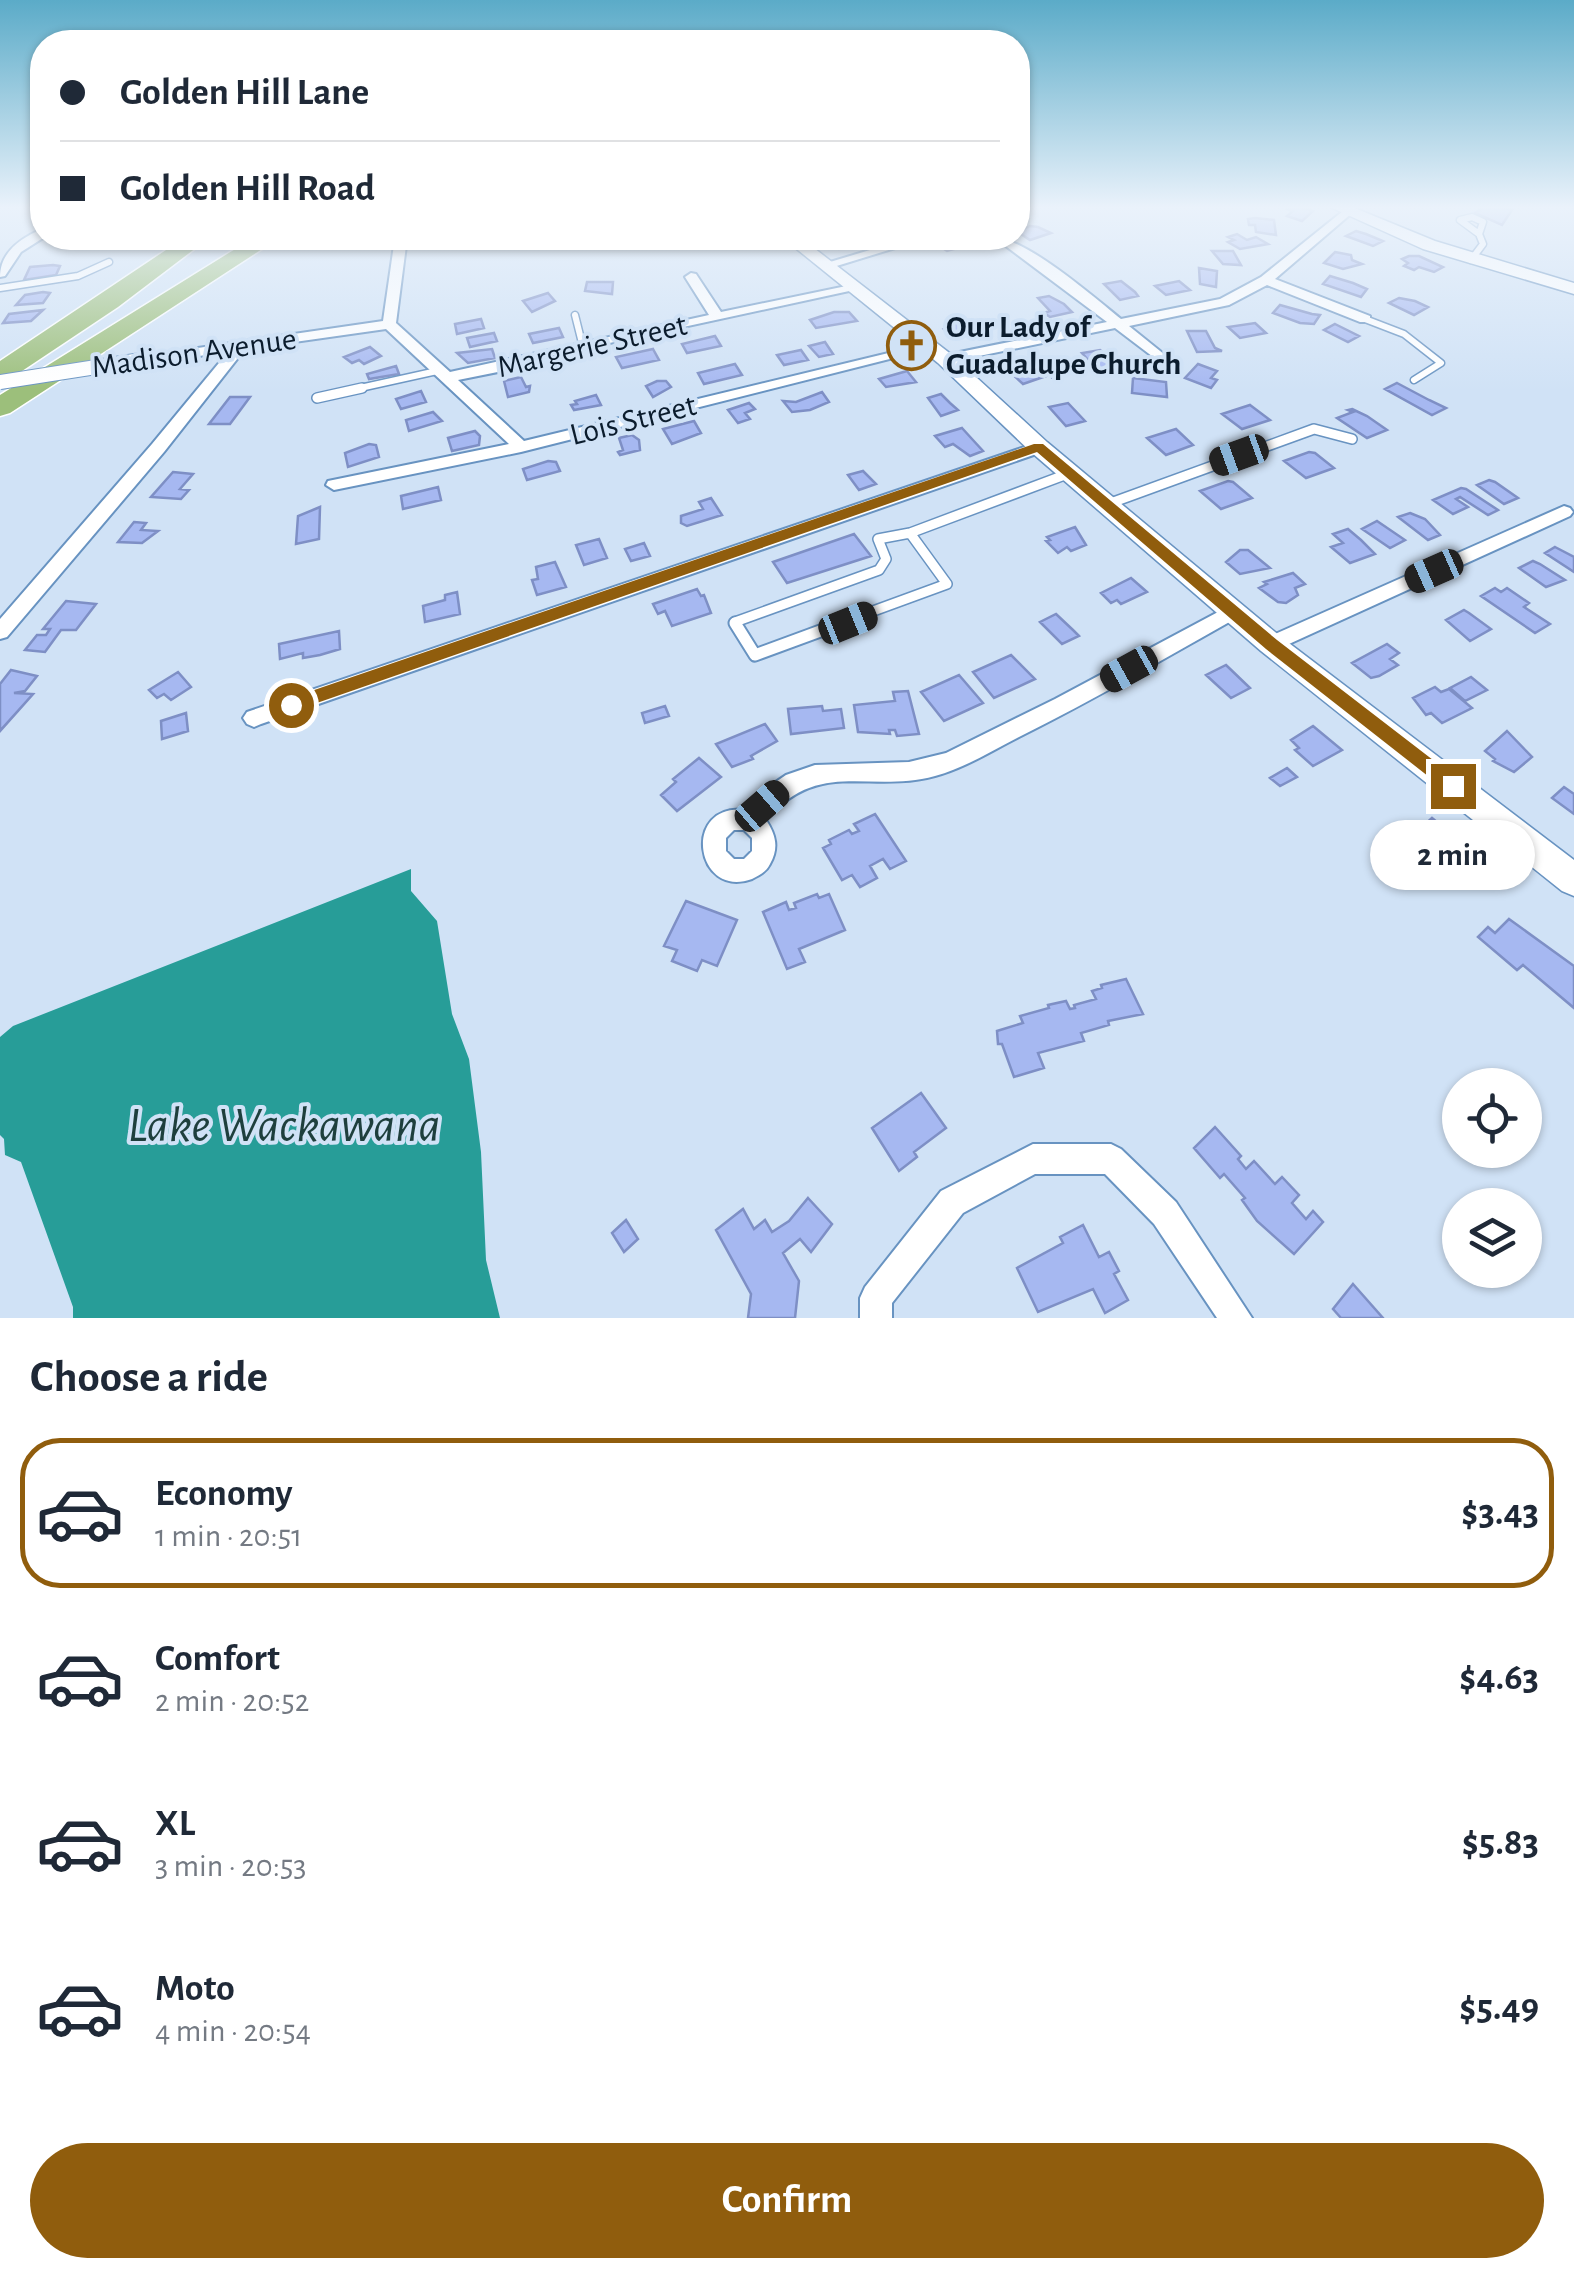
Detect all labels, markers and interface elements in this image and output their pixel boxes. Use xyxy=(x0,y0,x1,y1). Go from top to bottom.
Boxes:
text: Golden Hill Lane xyxy=(120,74,369,112)
text: Golden Hill Road xyxy=(120,170,375,208)
street label: Margerie Street xyxy=(494,309,690,383)
place label: Our Lady of Guadalupe Church xyxy=(946,311,1181,380)
church icon: Our Lady of Guadalupe Church xyxy=(885,319,937,371)
street label: Madison Avenue xyxy=(90,323,298,383)
street label: Lois Street xyxy=(567,389,699,451)
car xyxy=(1206,431,1272,479)
car xyxy=(1400,545,1468,597)
car xyxy=(815,598,881,648)
car xyxy=(1095,641,1163,697)
route start xyxy=(269,683,314,728)
route end xyxy=(1431,764,1476,809)
car xyxy=(730,775,794,837)
callout: 2 min xyxy=(1370,821,1536,891)
text: 2 min xyxy=(1417,839,1488,871)
map controls xyxy=(1442,1068,1542,1288)
button: locate xyxy=(1442,1068,1542,1168)
water label: Lake Wackawana xyxy=(127,1101,441,1151)
button: layers xyxy=(1442,1188,1542,1288)
text: Choose a ride xyxy=(30,1355,268,1400)
icon: car xyxy=(35,1468,125,1558)
text: Economy xyxy=(155,1475,293,1513)
text: $3.43 xyxy=(1461,1494,1539,1532)
text: 1 min · 20:51 xyxy=(155,1520,302,1552)
icon: car xyxy=(35,1633,125,1723)
text: Comfort xyxy=(155,1640,280,1678)
text: $4.63 xyxy=(1459,1659,1539,1697)
text: 2 min · 20:52 xyxy=(155,1685,309,1717)
icon: car xyxy=(35,1798,125,1888)
text: XL xyxy=(155,1805,195,1843)
text: $5.83 xyxy=(1462,1824,1539,1862)
text: 3 min · 20:53 xyxy=(155,1850,307,1882)
icon: car xyxy=(35,1963,125,2053)
text: Moto xyxy=(155,1970,235,2008)
text: $5.49 xyxy=(1459,1989,1539,2027)
text: 4 min · 20:54 xyxy=(155,2015,311,2047)
button: Confirm xyxy=(30,2143,1544,2258)

